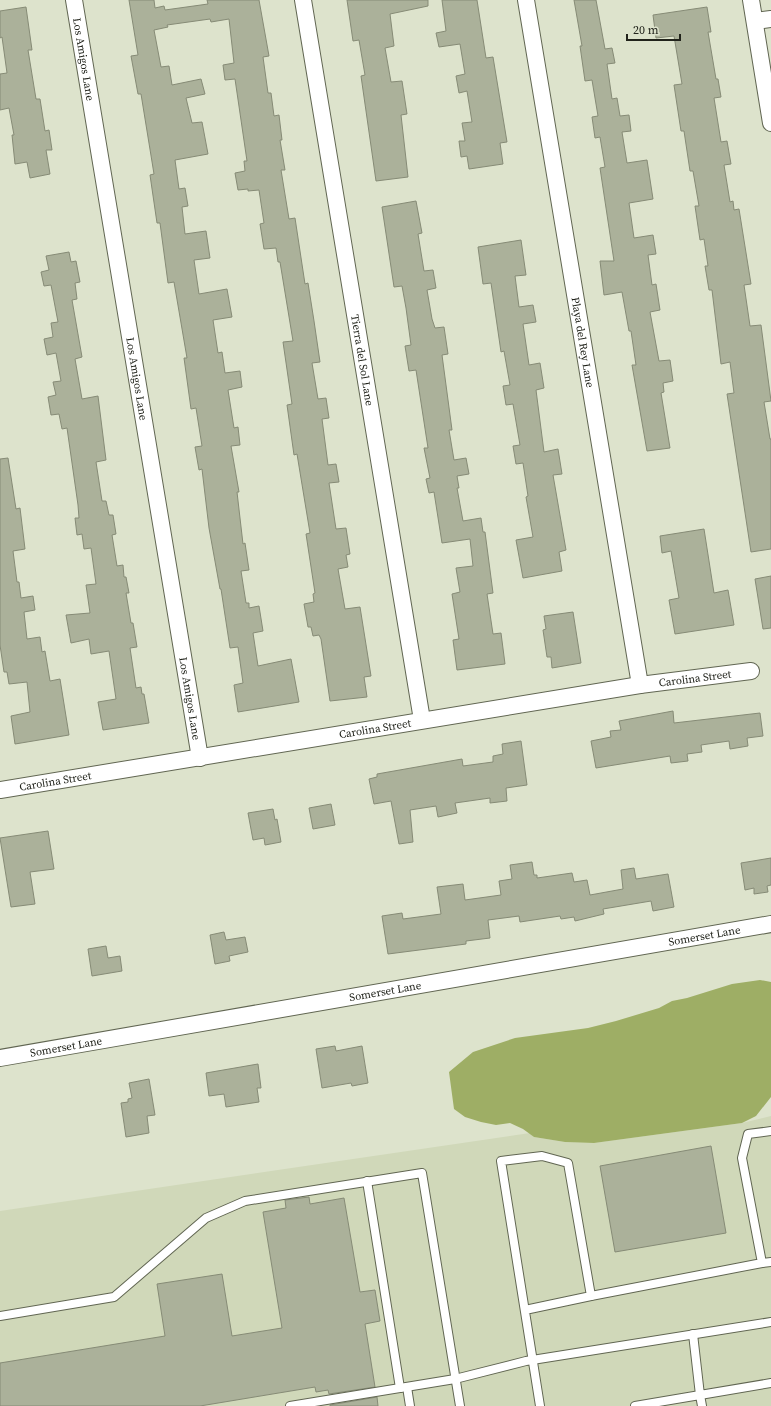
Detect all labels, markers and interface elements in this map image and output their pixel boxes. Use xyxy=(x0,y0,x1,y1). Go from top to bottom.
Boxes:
scale bar xyxy=(627,16,680,42)
street label: Los Amigos Lane xyxy=(69,17,98,102)
text: 20 m xyxy=(633,22,659,38)
street label: Playa del Rey Lane xyxy=(568,296,597,389)
street label: Tierra del Sol Lane xyxy=(347,313,377,407)
street label: Los Amigos Lane xyxy=(122,336,151,422)
street label: Los Amigos Lane xyxy=(175,656,204,741)
street label: Carolina Street xyxy=(658,667,733,691)
street label: Carolina Street xyxy=(338,716,413,742)
street label: Carolina Street xyxy=(18,768,93,795)
street label: Somerset Lane xyxy=(667,922,742,950)
street label: Somerset Lane xyxy=(348,978,423,1005)
street label: Somerset Lane xyxy=(29,1033,104,1061)

